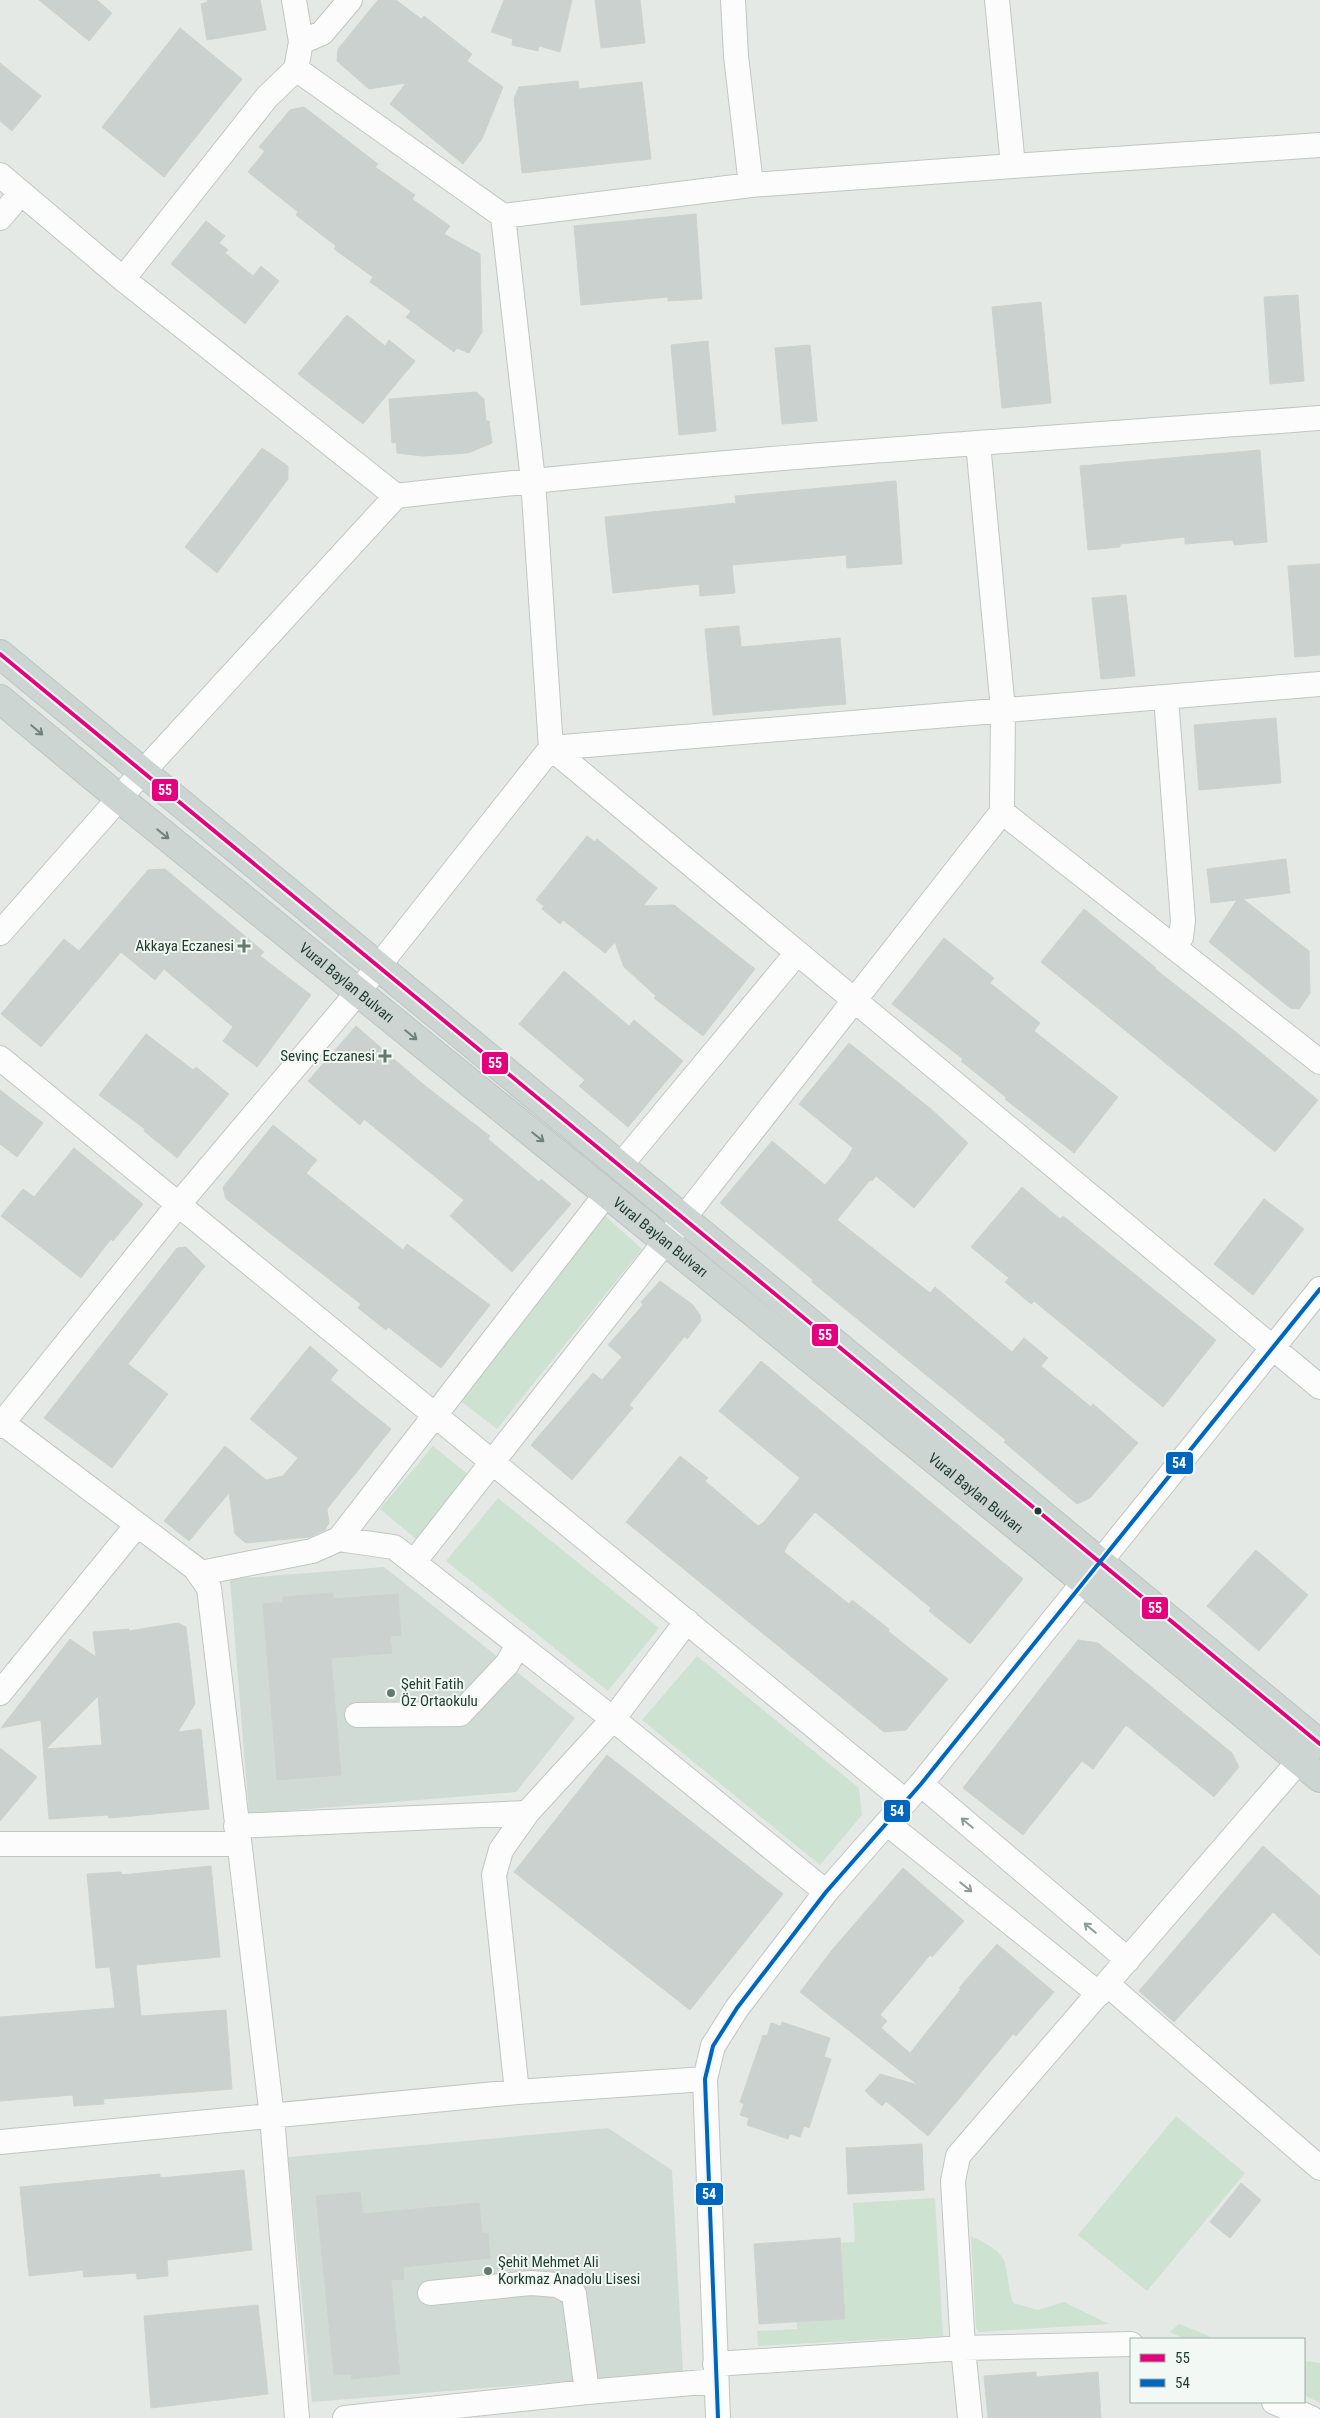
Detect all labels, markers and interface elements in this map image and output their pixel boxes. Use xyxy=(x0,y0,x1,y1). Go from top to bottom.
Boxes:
one-way arrow xyxy=(31,725,44,736)
line badge: 55 xyxy=(151,778,179,802)
text: 55 xyxy=(158,782,172,798)
one-way arrow xyxy=(156,828,169,839)
place label: Akkaya Eczanesi xyxy=(135,937,234,955)
street label: Vural Baylan Bulvarı xyxy=(295,939,398,1027)
marker: Akkaya Eczanesi xyxy=(238,940,250,952)
one-way arrow xyxy=(405,1029,418,1040)
place label: Sevinç Eczanesi xyxy=(280,1047,375,1065)
marker: Sevinç Eczanesi xyxy=(379,1050,391,1062)
line badge: 55 xyxy=(481,1051,509,1075)
text: 55 xyxy=(488,1055,502,1071)
one-way arrow xyxy=(531,1131,544,1142)
street label: Vural Baylan Bulvarı xyxy=(609,1193,712,1281)
line badge: 55 xyxy=(811,1323,839,1347)
text: 55 xyxy=(818,1327,832,1343)
street label: Vural Baylan Bulvarı xyxy=(925,1449,1027,1537)
line badge: 54 xyxy=(1165,1451,1194,1475)
text: 54 xyxy=(1172,1455,1186,1471)
unlabelled marker xyxy=(1033,1506,1043,1516)
line badge: 55 xyxy=(1141,1596,1169,1620)
text: 55 xyxy=(1148,1600,1162,1616)
place label: Şehit Fatih Öz Ortaokulu xyxy=(401,1675,478,1710)
marker: Şehit Fatih Öz Ortaokulu xyxy=(385,1687,397,1699)
line badge: 54 xyxy=(883,1799,911,1823)
text: 54 xyxy=(890,1803,904,1819)
one-way arrow xyxy=(960,1817,973,1829)
one-way arrow xyxy=(960,1882,973,1893)
one-way arrow xyxy=(1084,1923,1097,1934)
line badge: 54 xyxy=(695,2182,724,2206)
text: 54 xyxy=(702,2186,716,2202)
place label: Şehit Mehmet Ali Korkmaz Anadolu Lisesi xyxy=(498,2253,640,2288)
marker: Şehit Mehmet Ali Korkmaz Anadolu Lisesi xyxy=(482,2265,494,2277)
legend xyxy=(1130,2338,1305,2403)
text: 55 xyxy=(1175,2349,1190,2367)
text: 54 xyxy=(1175,2374,1190,2392)

